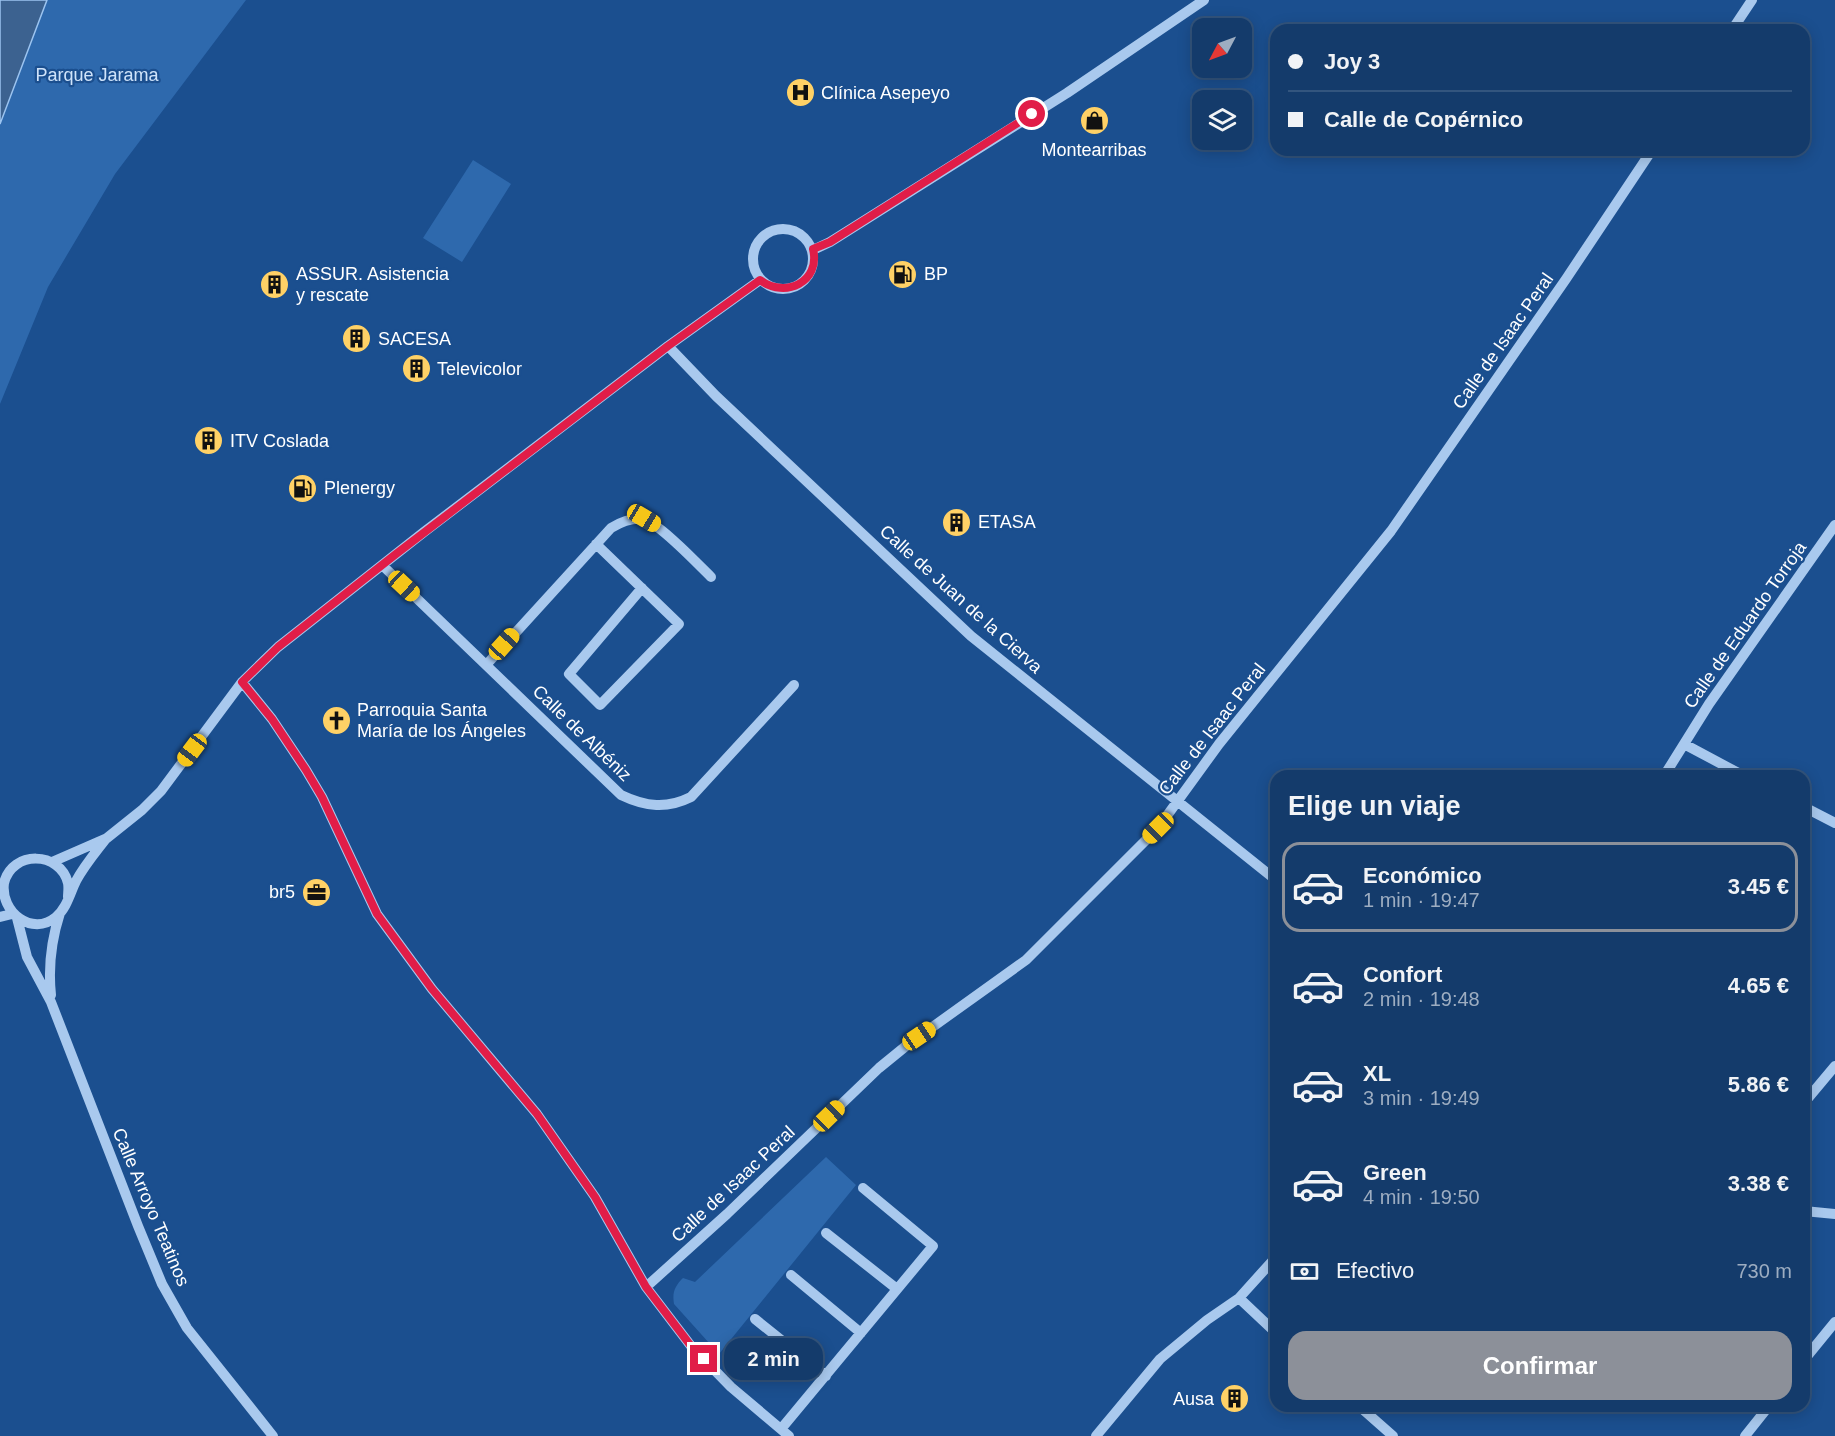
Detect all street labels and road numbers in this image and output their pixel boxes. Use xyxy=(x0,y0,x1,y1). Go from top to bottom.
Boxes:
street label: Calle de Isaac Peral xyxy=(1449,269,1557,413)
street label: Calle de Juan de la Cierva xyxy=(876,521,1047,678)
street label: Calle de Eduardo Torroja xyxy=(1680,537,1811,712)
street label: Calle de Isaac Peral xyxy=(1155,659,1269,799)
street label: Calle de Albéniz xyxy=(529,681,635,785)
street label: Calle de Isaac Peral xyxy=(667,1122,799,1246)
street label: Calle Arroyo Teatinos xyxy=(109,1125,193,1289)

